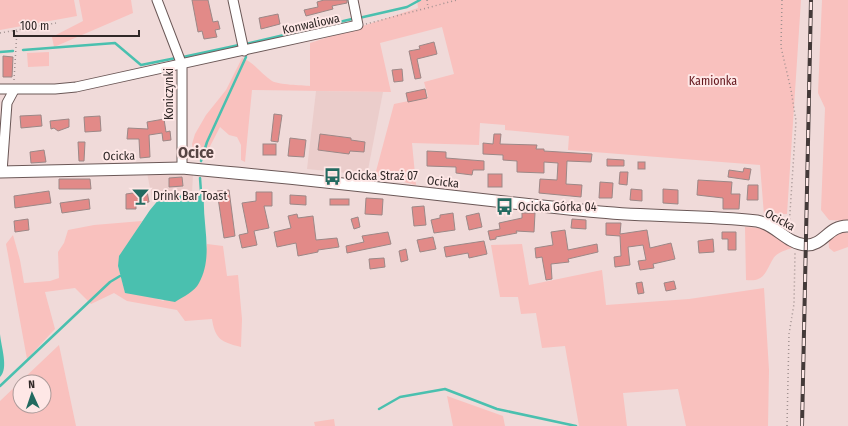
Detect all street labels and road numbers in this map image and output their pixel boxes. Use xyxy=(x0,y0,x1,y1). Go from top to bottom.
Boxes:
street label: Konwaliowa xyxy=(281,11,341,37)
street label: Koniczynki xyxy=(162,68,176,120)
street label: Ocicka xyxy=(103,149,135,163)
street label: Ocicka xyxy=(426,173,460,191)
street label: Ocicka xyxy=(763,206,798,234)

